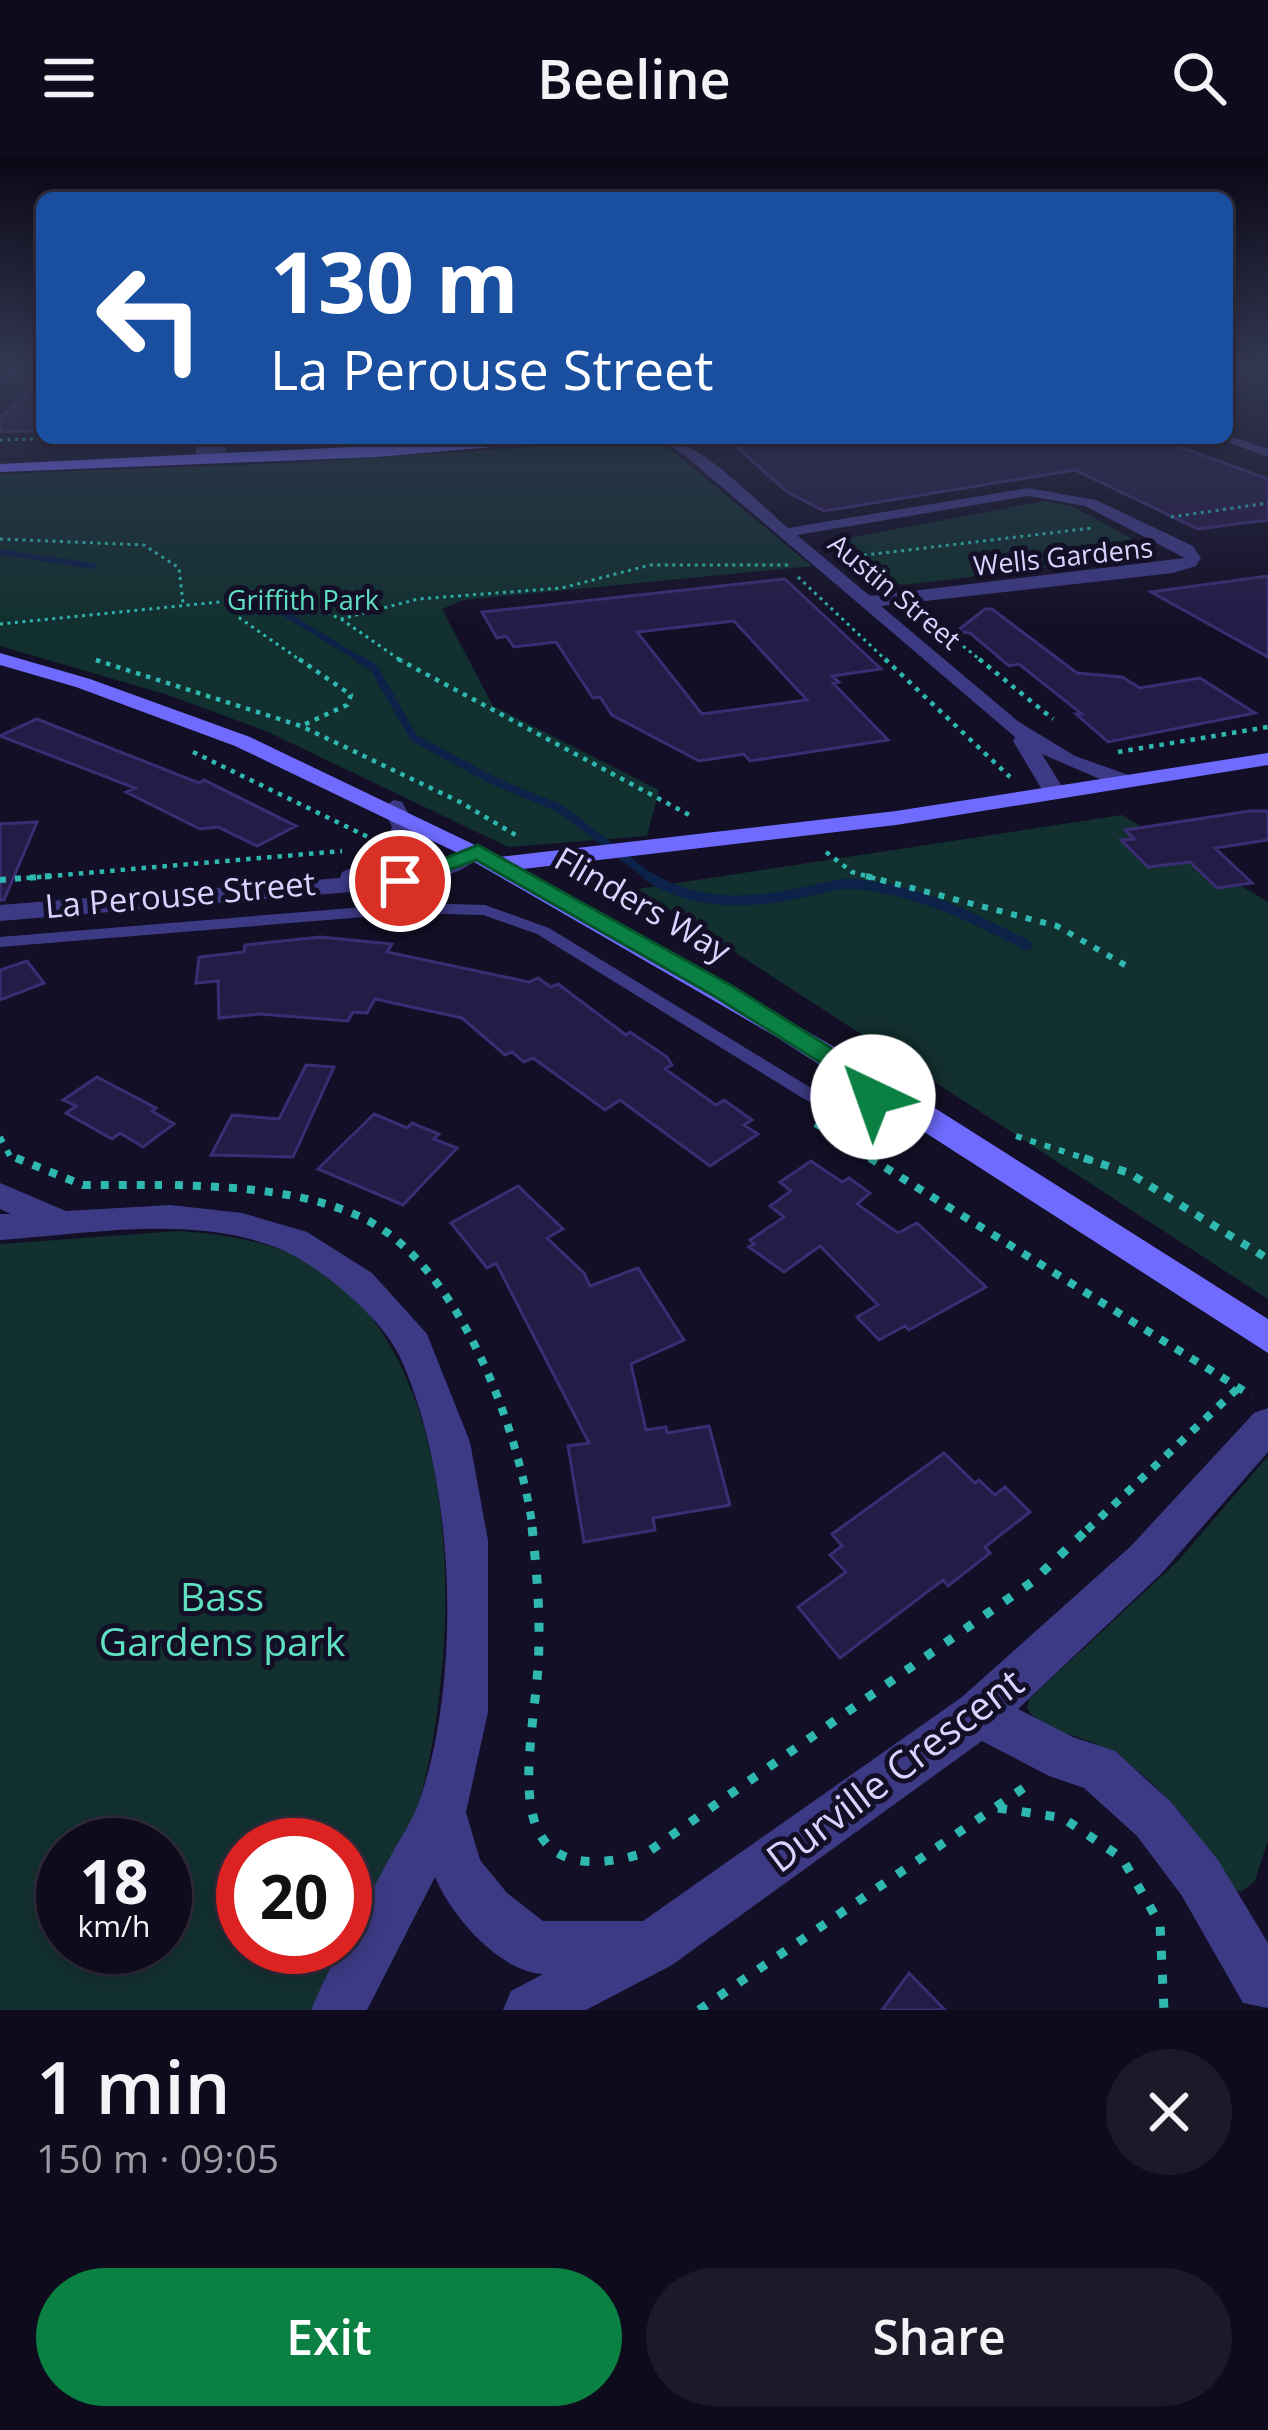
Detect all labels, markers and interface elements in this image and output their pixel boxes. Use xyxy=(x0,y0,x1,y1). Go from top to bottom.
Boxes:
text: Beeline xyxy=(537,41,731,115)
icon: menu xyxy=(36,45,102,111)
icon: search xyxy=(1166,45,1232,111)
text: 130 m xyxy=(270,223,518,338)
icon: left xyxy=(72,240,228,396)
text: La Perouse Street xyxy=(270,332,714,406)
street label: Austin Street xyxy=(821,525,969,657)
street label: Wells Gardens xyxy=(971,528,1155,584)
park label: Griffith Park xyxy=(227,581,379,618)
pin xyxy=(349,830,451,932)
street label: Flinders Way xyxy=(547,836,739,973)
icon: arrive xyxy=(367,848,433,914)
street label: La Perouse Street xyxy=(43,860,317,928)
position arrow xyxy=(810,1034,936,1160)
park label: Bass Gardens park xyxy=(99,1569,346,1667)
street label: Durville Crescent xyxy=(755,1655,1033,1883)
speed limit sign: 20 xyxy=(216,1818,372,1974)
text: 18 xyxy=(80,1840,148,1922)
text: km/h xyxy=(78,1905,150,1946)
text: 1 min xyxy=(36,2037,230,2135)
button: close xyxy=(1106,2049,1232,2175)
text: 150 m · 09:05 xyxy=(36,2131,279,2184)
button: Exit xyxy=(36,2268,622,2406)
button: Share xyxy=(646,2268,1232,2406)

